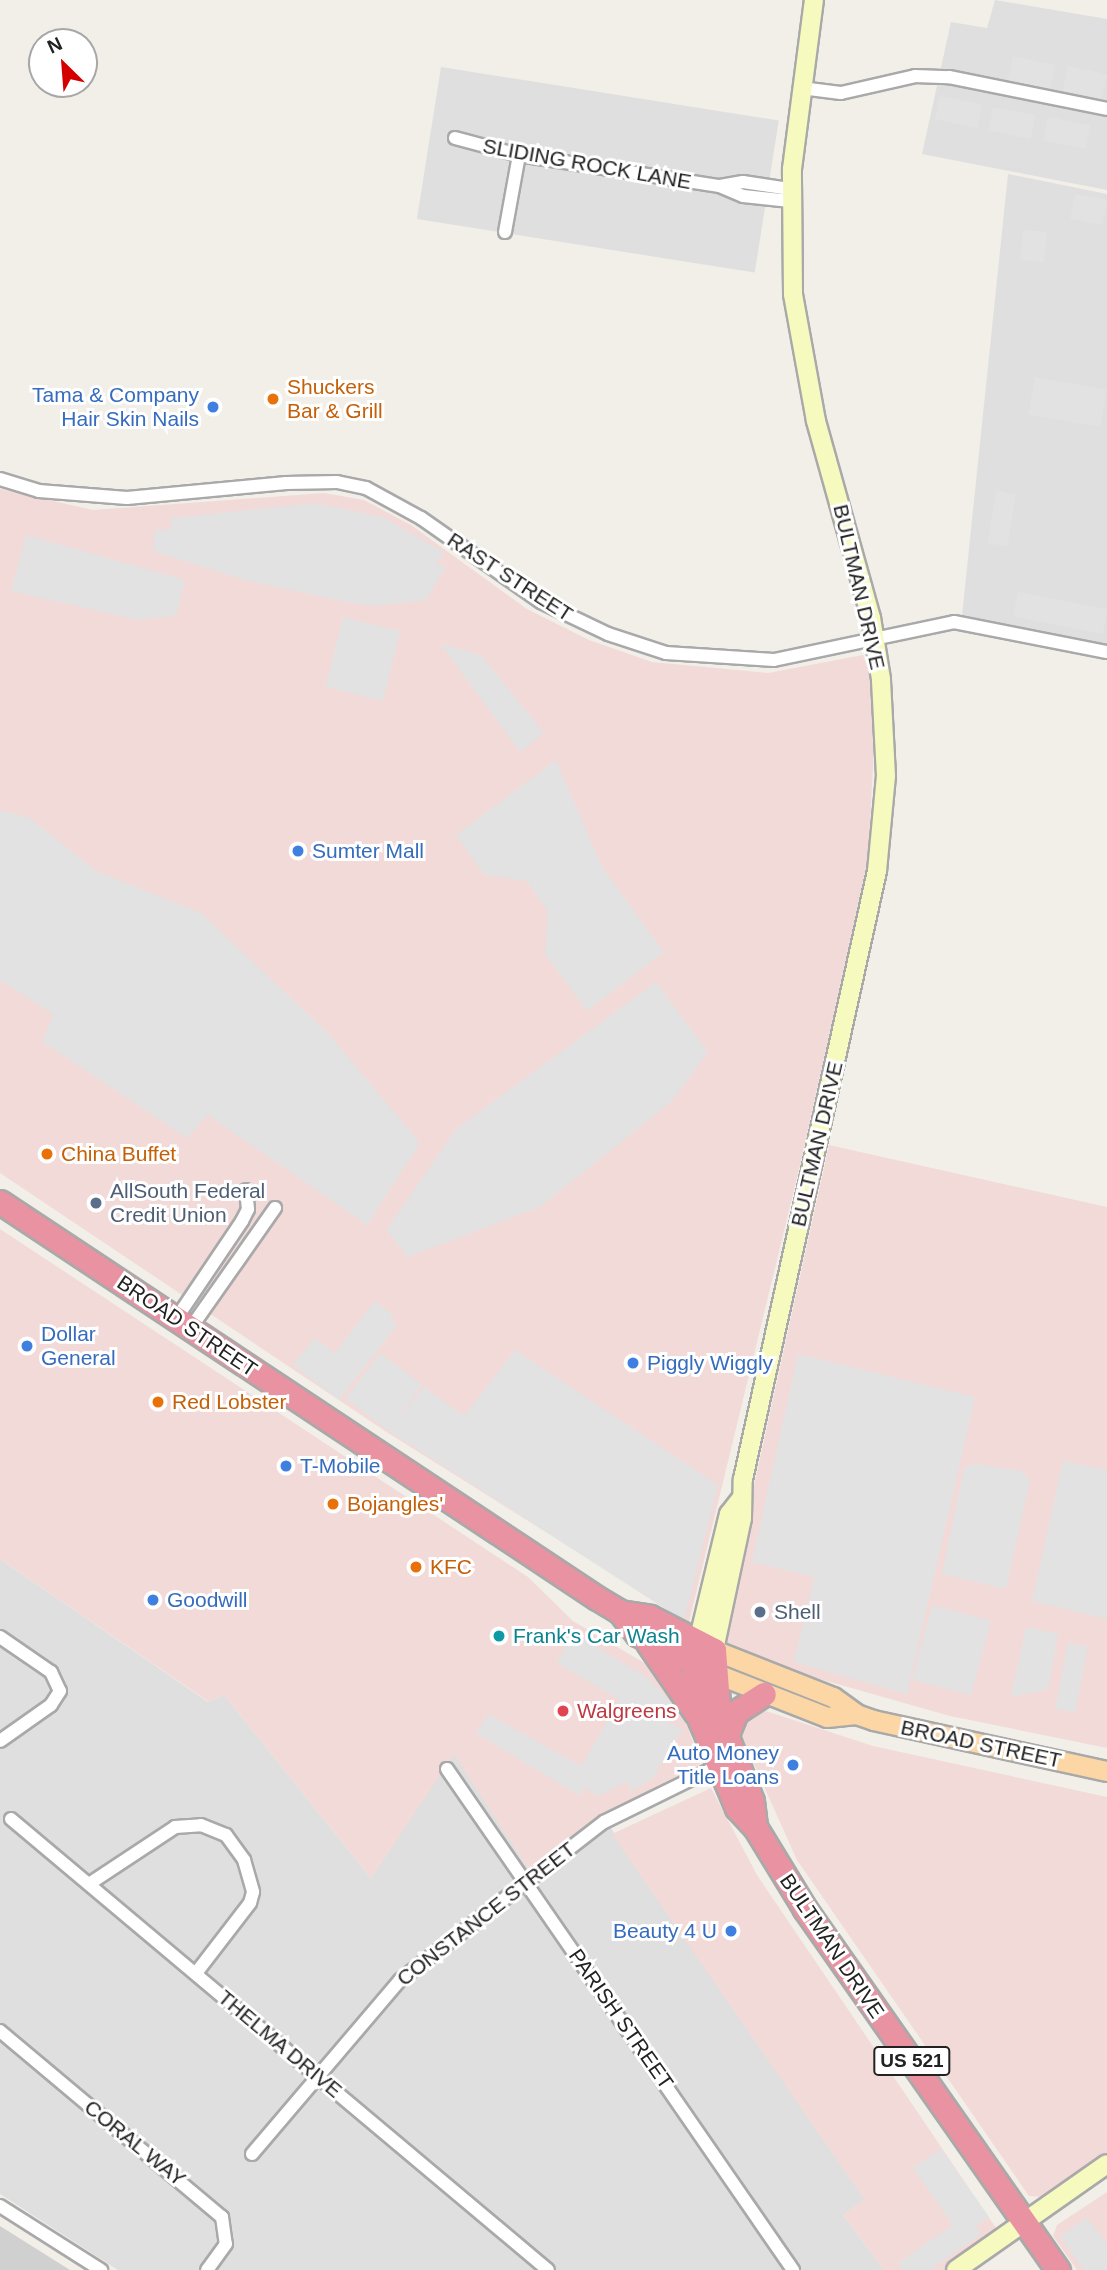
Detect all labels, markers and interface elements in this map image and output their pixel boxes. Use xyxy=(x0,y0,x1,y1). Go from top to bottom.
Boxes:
north arrow xyxy=(28,28,98,98)
text: N xyxy=(44,33,65,58)
street label: SLIDING ROCK LANE xyxy=(481,133,693,195)
place label: Shuckers Bar & Grill xyxy=(287,374,383,424)
place label: Tama & Company Hair Skin Nails xyxy=(32,382,199,432)
marker: Shuckers Bar & Grill xyxy=(265,391,281,407)
marker: Tama & Company Hair Skin Nails xyxy=(205,399,221,415)
street label: BULTMAN DRIVE xyxy=(828,502,890,672)
street label: RAST STREET xyxy=(442,527,578,627)
place label: Sumter Mall xyxy=(312,838,424,864)
marker: Sumter Mall xyxy=(290,843,306,859)
street label: BULTMAN DRIVE xyxy=(786,1059,848,1229)
place label: China Buffet xyxy=(61,1141,176,1167)
marker: China Buffet xyxy=(39,1146,55,1162)
place label: AllSouth Federal Credit Union xyxy=(110,1178,265,1228)
marker: AllSouth Federal Credit Union xyxy=(88,1195,104,1211)
street label: BROAD STREET xyxy=(112,1270,262,1382)
place label: Dollar General xyxy=(41,1321,116,1371)
marker: Dollar General xyxy=(19,1338,35,1354)
place label: Piggly Wiggly xyxy=(647,1350,773,1376)
marker: Piggly Wiggly xyxy=(625,1355,641,1371)
place label: Red Lobster xyxy=(172,1389,286,1415)
marker: Red Lobster xyxy=(150,1394,166,1410)
place label: T-Mobile xyxy=(300,1453,381,1479)
marker: T-Mobile xyxy=(278,1458,294,1474)
place label: Bojangles' xyxy=(347,1491,443,1517)
marker: Bojangles' xyxy=(325,1496,341,1512)
place label: KFC xyxy=(430,1554,472,1580)
marker: KFC xyxy=(408,1559,424,1575)
place label: Goodwill xyxy=(167,1587,248,1613)
marker: Goodwill xyxy=(145,1592,161,1608)
place label: Shell xyxy=(774,1599,821,1625)
marker: Shell xyxy=(752,1604,768,1620)
place label: Frank's Car Wash xyxy=(513,1623,680,1649)
marker: Frank's Car Wash xyxy=(491,1628,507,1644)
place label: Walgreens xyxy=(577,1698,677,1724)
marker: Walgreens xyxy=(555,1703,571,1719)
street label: BROAD STREET xyxy=(898,1715,1064,1773)
place label: Auto Money Title Loans xyxy=(667,1740,779,1790)
marker: Auto Money Title Loans xyxy=(785,1757,801,1773)
street label: CONSTANCE STREET xyxy=(392,1837,580,1991)
street label: BULTMAN DRIVE xyxy=(774,1869,890,2023)
place label: Beauty 4 U xyxy=(613,1918,717,1944)
marker: Beauty 4 U xyxy=(723,1923,739,1939)
street label: PARISH STREET xyxy=(563,1944,679,2094)
street label: THELMA DRIVE xyxy=(212,1984,348,2104)
road number: US 521 xyxy=(872,2046,952,2076)
street label: CORAL WAY xyxy=(79,2094,191,2192)

